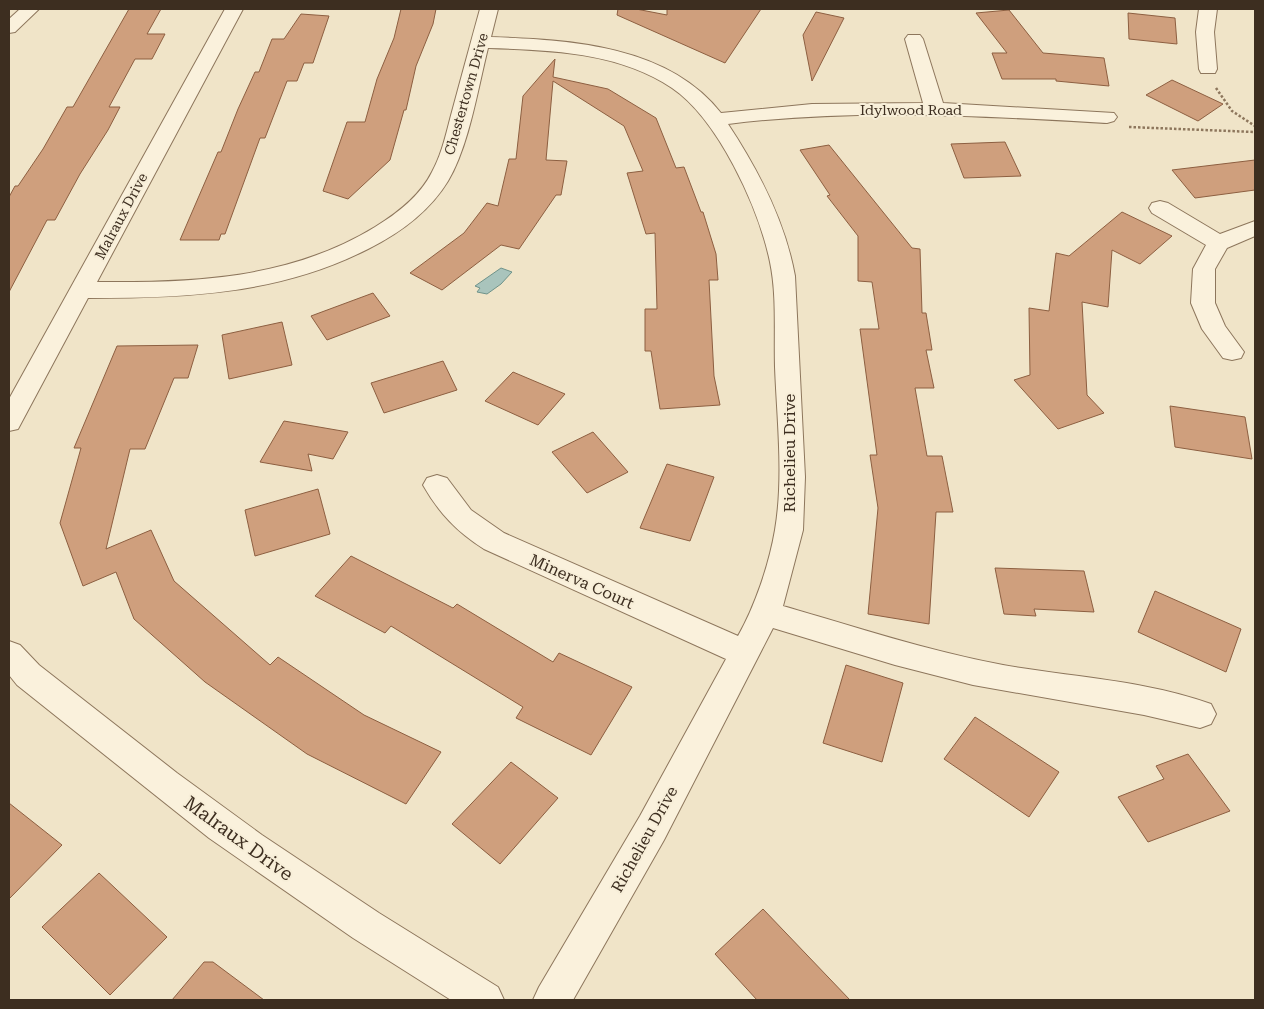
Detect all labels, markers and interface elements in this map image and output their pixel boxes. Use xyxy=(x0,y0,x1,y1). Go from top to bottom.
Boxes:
street label: Chestertown Drive xyxy=(441,31,491,157)
street label: Idylwood Road xyxy=(860,102,962,118)
street label: Malraux Drive xyxy=(92,170,151,262)
street label: Richelieu Drive xyxy=(780,393,799,512)
street label: Minerva Court xyxy=(527,550,637,613)
street label: Richelieu Drive xyxy=(607,783,682,896)
street label: Malraux Drive xyxy=(180,791,298,886)

